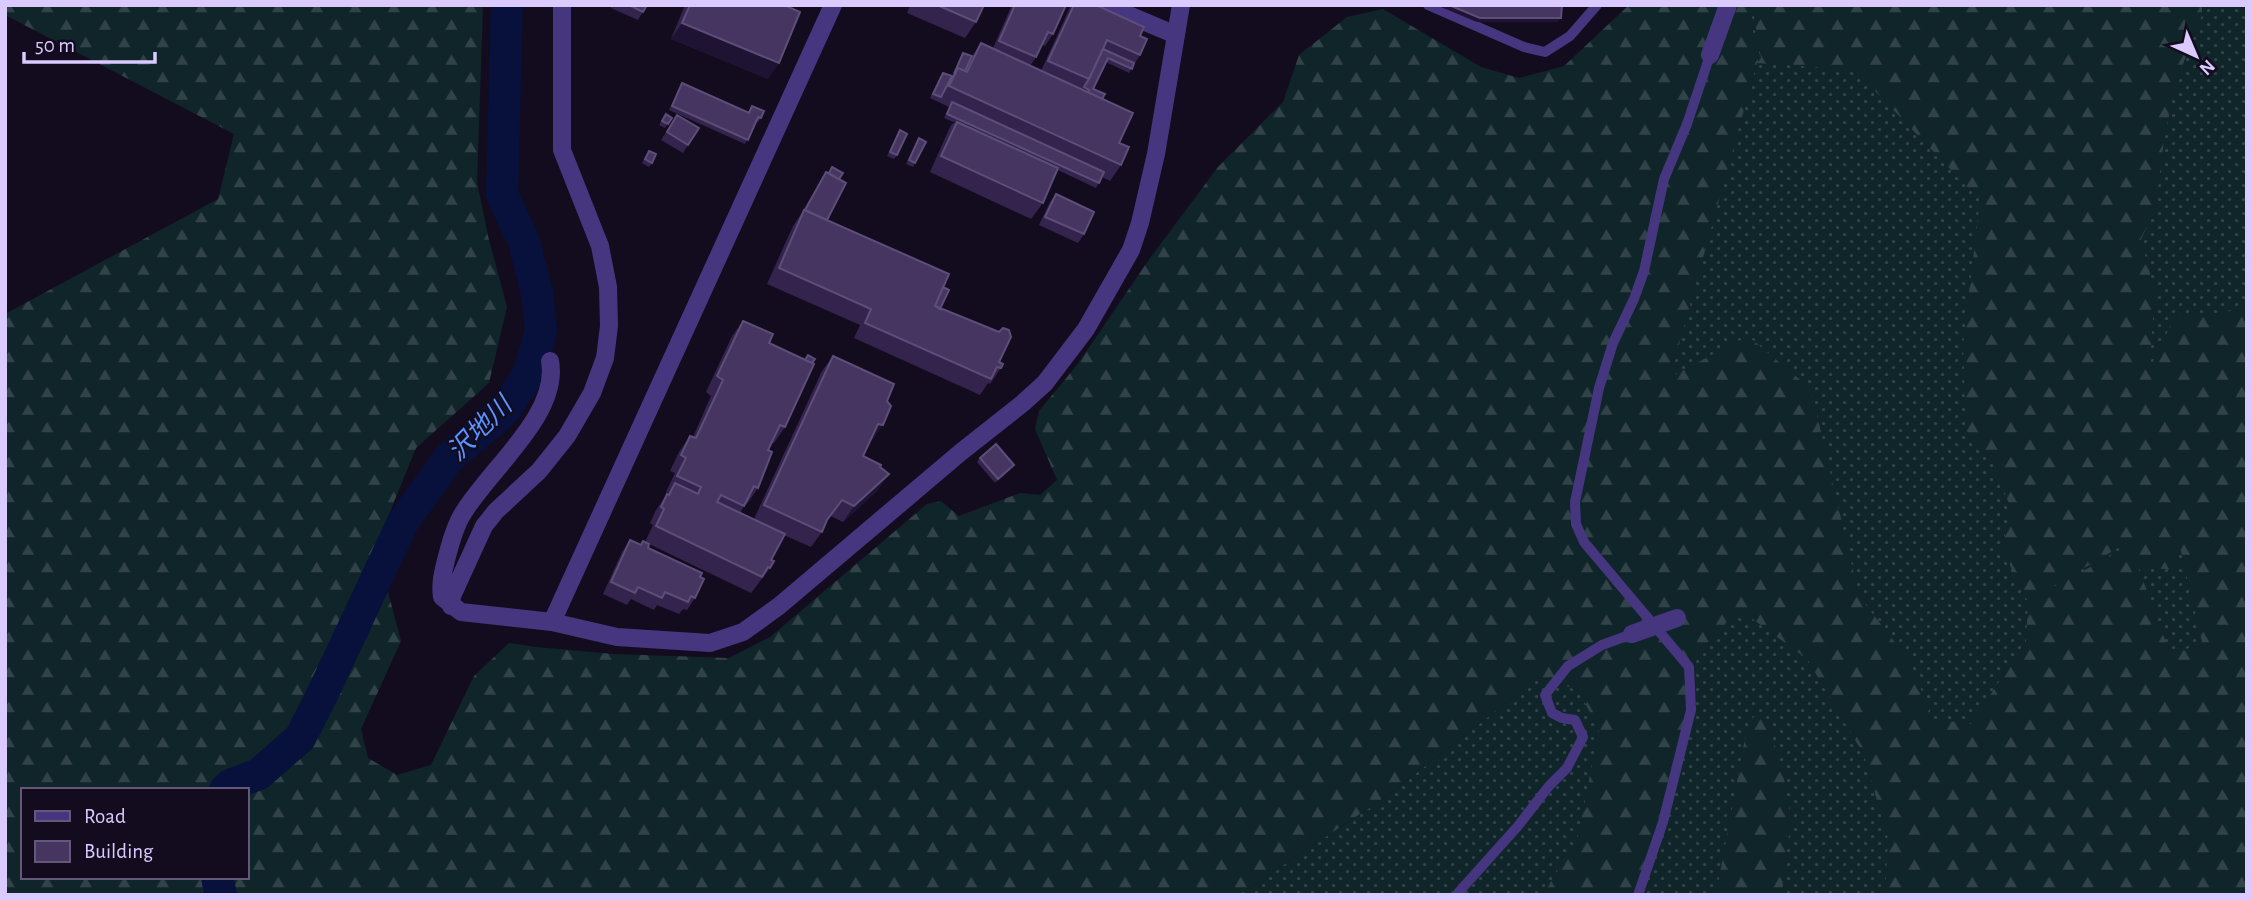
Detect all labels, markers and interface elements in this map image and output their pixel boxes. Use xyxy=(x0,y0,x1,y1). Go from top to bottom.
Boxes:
scale bar xyxy=(24,21,156,65)
north arrow xyxy=(2161,21,2231,91)
text: 50 m xyxy=(35,35,75,56)
text: N xyxy=(2195,56,2218,79)
water label: 沢地川 xyxy=(443,389,519,466)
legend xyxy=(21,788,248,879)
text: Road xyxy=(84,806,126,827)
text: Building xyxy=(84,841,154,862)

